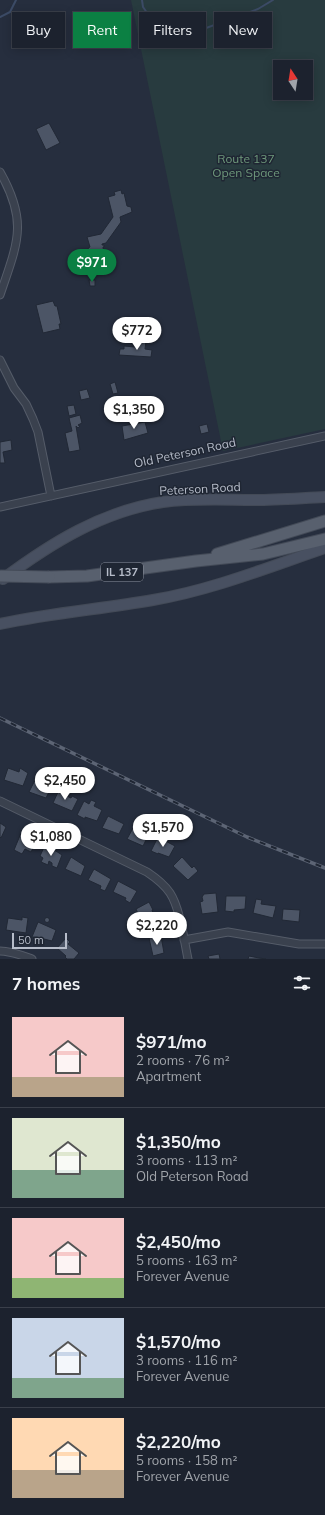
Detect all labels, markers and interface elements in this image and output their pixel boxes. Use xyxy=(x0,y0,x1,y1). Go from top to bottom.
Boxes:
chip: Buy xyxy=(12,12,65,48)
chip: Rent xyxy=(73,12,131,48)
chip: Filters xyxy=(139,12,206,48)
chip: New xyxy=(214,12,272,48)
north arrow xyxy=(273,60,313,100)
map controls xyxy=(273,60,313,100)
park label: Route 137 Open Space xyxy=(212,151,280,180)
pin: $971 xyxy=(68,249,116,283)
text: $971 xyxy=(76,254,108,270)
pin: $772 xyxy=(113,317,161,351)
text: $772 xyxy=(121,322,153,338)
pin: $1,350 xyxy=(101,396,167,430)
text: $1,350 xyxy=(113,401,155,417)
street label: Old Peterson Road xyxy=(133,434,237,471)
street label: Peterson Road xyxy=(159,479,241,498)
road number: IL 137 xyxy=(101,563,143,581)
pin: $2,450 xyxy=(32,767,98,801)
text: $2,450 xyxy=(44,772,86,788)
pin: $1,570 xyxy=(130,814,196,848)
text: $1,570 xyxy=(142,819,184,835)
pin: $1,080 xyxy=(18,823,84,857)
text: $1,080 xyxy=(30,828,72,844)
pin: $2,220 xyxy=(124,912,190,946)
text: $2,220 xyxy=(136,917,178,933)
scale bar xyxy=(12,931,67,950)
text: 50 m xyxy=(18,933,44,947)
icon: filters xyxy=(291,972,313,994)
text: 7 homes xyxy=(12,973,80,994)
text: $971/mo xyxy=(136,1031,207,1052)
icon: home xyxy=(44,1033,92,1081)
text: 2 rooms · 76 m² xyxy=(136,1052,230,1068)
text: Apartment xyxy=(136,1068,201,1084)
text: $1,350/mo xyxy=(136,1131,221,1152)
icon: home xyxy=(44,1134,92,1182)
text: 3 rooms · 113 m² xyxy=(136,1152,237,1168)
text: Old Peterson Road xyxy=(136,1168,249,1184)
text: $2,450/mo xyxy=(136,1231,221,1252)
icon: home xyxy=(44,1234,92,1282)
text: 5 rooms · 163 m² xyxy=(136,1252,237,1268)
text: Forever Avenue xyxy=(136,1268,229,1284)
text: $1,570/mo xyxy=(136,1331,221,1352)
icon: home xyxy=(44,1334,92,1382)
text: 3 rooms · 116 m² xyxy=(136,1352,237,1368)
text: Forever Avenue xyxy=(136,1368,229,1384)
text: $2,220/mo xyxy=(136,1431,221,1452)
icon: home xyxy=(44,1434,92,1482)
text: 5 rooms · 158 m² xyxy=(136,1452,237,1468)
text: Forever Avenue xyxy=(136,1468,229,1484)

